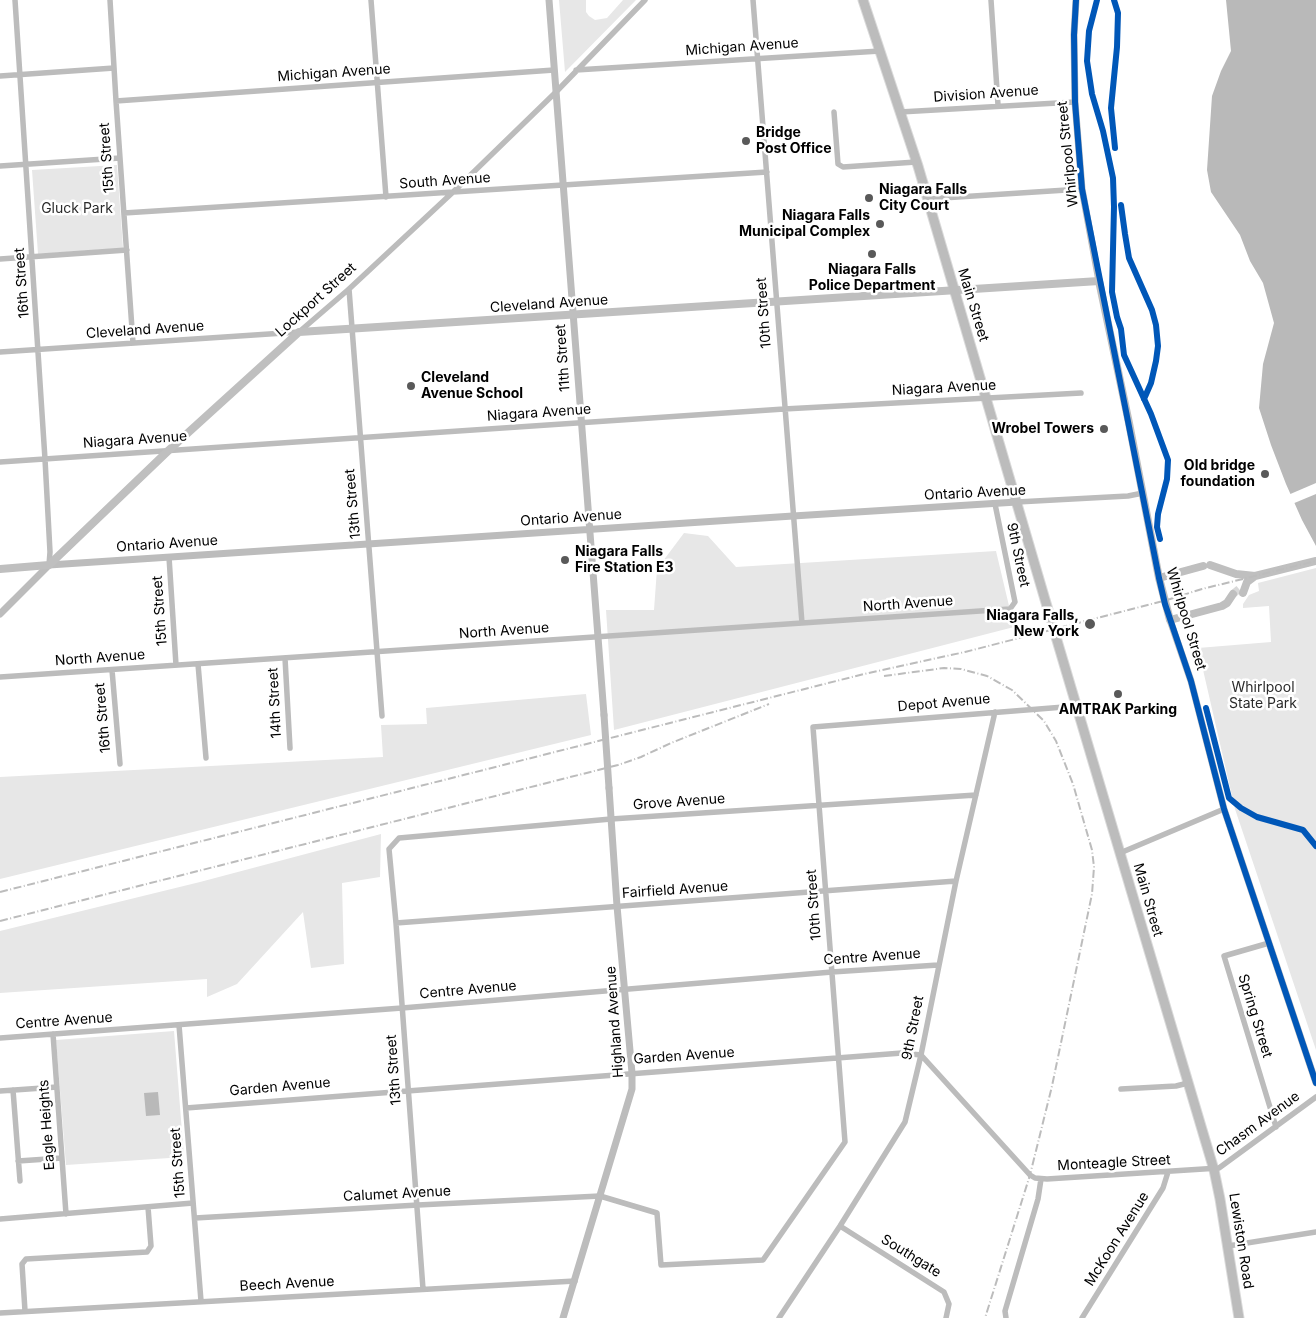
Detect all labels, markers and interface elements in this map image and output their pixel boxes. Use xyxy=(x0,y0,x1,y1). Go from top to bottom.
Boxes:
street label: Michigan Avenue xyxy=(685,35,799,59)
street label: Michigan Avenue xyxy=(277,61,391,85)
street label: Division Avenue xyxy=(933,82,1039,106)
street label: Whirlpool Street xyxy=(1054,100,1082,208)
street label: 15th Street xyxy=(96,122,118,194)
place label: Bridge Post Office xyxy=(756,125,832,158)
marker: Bridge Post Office xyxy=(740,135,752,147)
street label: South Avenue xyxy=(399,169,491,193)
place label: Niagara Falls City Court xyxy=(879,182,967,214)
marker: Niagara Falls City Court xyxy=(863,192,875,204)
park label: Gluck Park xyxy=(41,201,113,217)
place label: Niagara Falls Municipal Complex xyxy=(739,208,870,240)
marker: Niagara Falls Municipal Complex xyxy=(874,218,886,230)
street label: 16th Street xyxy=(11,247,33,319)
marker: Niagara Falls Police Department xyxy=(866,248,878,260)
street label: Lockport Street xyxy=(272,259,360,341)
place label: Niagara Falls Police Department xyxy=(809,262,935,294)
street label: Main Street xyxy=(954,266,992,344)
street label: 10th Street xyxy=(753,277,775,349)
street label: Cleveland Avenue xyxy=(489,291,609,317)
street label: Cleveland Avenue xyxy=(85,317,205,343)
street label: 11th Street xyxy=(552,324,574,392)
place label: Cleveland Avenue School xyxy=(421,370,523,402)
street label: Niagara Avenue xyxy=(891,377,997,399)
marker: Cleveland Avenue School xyxy=(405,380,417,392)
street label: Niagara Avenue xyxy=(486,401,592,425)
place label: Wrobel Towers xyxy=(991,421,1094,437)
marker: Wrobel Towers xyxy=(1098,423,1110,435)
street label: Niagara Avenue xyxy=(82,428,188,452)
place label: Old bridge foundation xyxy=(1181,458,1255,491)
street label: 13th Street xyxy=(342,468,364,540)
marker: Old bridge foundation xyxy=(1259,468,1271,480)
street label: Ontario Avenue xyxy=(924,482,1026,504)
street label: Ontario Avenue xyxy=(520,506,622,530)
street label: 9th Street xyxy=(1003,521,1033,589)
street label: Ontario Avenue xyxy=(116,532,218,556)
place label: Niagara Falls Fire Station E3 xyxy=(575,544,674,576)
marker: Niagara Falls Fire Station E3 xyxy=(559,554,571,566)
street label: Whirlpool Street xyxy=(1162,566,1210,672)
street label: 15th Street xyxy=(149,575,171,647)
street label: North Avenue xyxy=(862,592,954,616)
place label: Niagara Falls, New York xyxy=(986,608,1079,640)
marker: Niagara Falls, New York xyxy=(1083,617,1097,631)
street label: North Avenue xyxy=(458,619,550,643)
street label: North Avenue xyxy=(54,646,146,670)
street label: 14th Street xyxy=(265,667,285,739)
park label: Whirlpool State Park xyxy=(1229,680,1297,712)
street label: 16th Street xyxy=(92,682,114,754)
marker: AMTRAK Parking xyxy=(1112,688,1124,700)
street label: Depot Avenue xyxy=(897,691,991,715)
place label: AMTRAK Parking xyxy=(1059,702,1177,718)
street label: Grove Avenue xyxy=(632,790,726,814)
street label: Main Street xyxy=(1130,861,1166,939)
street label: 10th Street xyxy=(803,869,825,941)
street label: Fairfield Avenue xyxy=(621,878,729,902)
street label: Centre Avenue xyxy=(823,945,921,969)
street label: Highland Avenue xyxy=(603,966,627,1078)
street label: Spring Street xyxy=(1234,972,1276,1060)
street label: Centre Avenue xyxy=(419,977,517,1003)
street label: 9th Street xyxy=(899,994,927,1062)
street label: Centre Avenue xyxy=(15,1009,113,1033)
street label: 13th Street xyxy=(383,1034,405,1106)
street label: Garden Avenue xyxy=(633,1044,735,1068)
street label: Garden Avenue xyxy=(229,1074,331,1100)
street label: Eagle Heights xyxy=(35,1079,59,1171)
street label: Chasm Avenue xyxy=(1213,1088,1303,1160)
street label: 15th Street xyxy=(167,1127,189,1199)
street label: Monteagle Street xyxy=(1057,1152,1171,1174)
street label: Calumet Avenue xyxy=(343,1183,451,1205)
street label: McKoon Avenue xyxy=(1081,1189,1153,1289)
street label: Lewiston Road xyxy=(1225,1192,1257,1290)
street label: Southgate xyxy=(878,1231,944,1281)
street label: Beech Avenue xyxy=(239,1273,335,1295)

